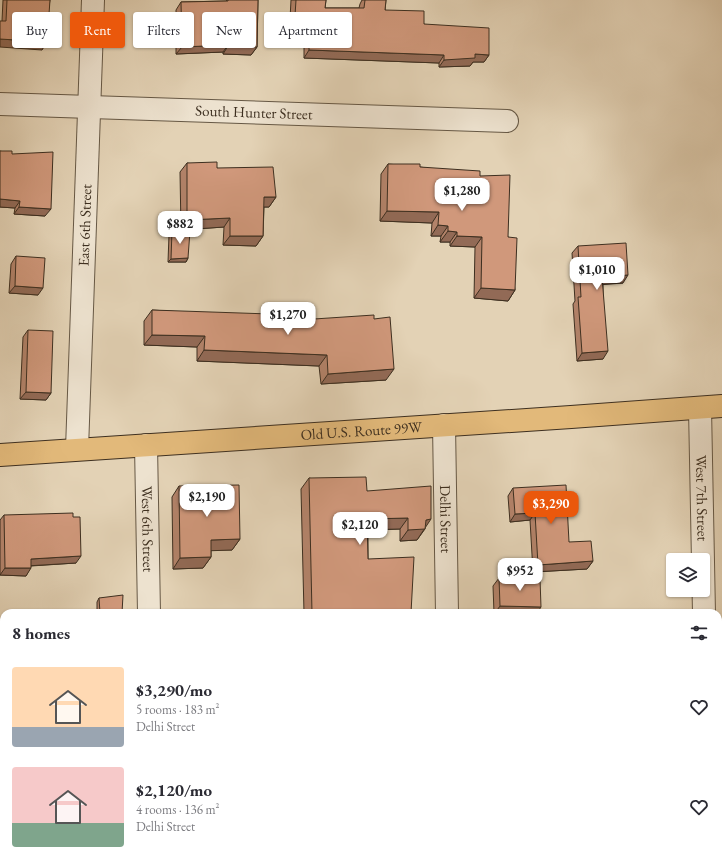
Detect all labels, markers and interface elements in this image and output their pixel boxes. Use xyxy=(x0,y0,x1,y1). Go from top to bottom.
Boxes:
chip: Buy xyxy=(12,12,62,48)
chip: Rent xyxy=(70,12,125,48)
chip: Filters xyxy=(133,12,194,48)
chip: New xyxy=(202,12,256,48)
chip: Apartment xyxy=(264,12,352,48)
street label: South Hunter Street xyxy=(195,101,313,123)
pin: $1,280 xyxy=(429,178,495,212)
text: $1,280 xyxy=(444,182,480,199)
street label: East 6th Street xyxy=(74,183,95,267)
pin: $882 xyxy=(156,211,204,245)
text: $882 xyxy=(167,215,193,232)
pin: $1,010 xyxy=(564,257,630,291)
text: $1,010 xyxy=(579,261,615,278)
pin: $1,270 xyxy=(255,302,321,336)
text: $1,270 xyxy=(270,306,306,323)
street label: Old U.S. Route 99W xyxy=(300,417,423,444)
street label: West 7th Street xyxy=(692,455,713,542)
pin: $2,190 xyxy=(174,484,240,518)
street label: Delhi Street xyxy=(436,485,456,554)
street label: West 6th Street xyxy=(138,486,158,573)
text: $2,190 xyxy=(189,488,225,505)
pin: $3,290 xyxy=(518,491,584,525)
text: $3,290 xyxy=(533,495,569,512)
pin: $2,120 xyxy=(327,512,393,546)
text: $2,120 xyxy=(342,516,378,533)
map controls xyxy=(666,553,710,597)
button: layers xyxy=(666,553,710,597)
pin: $952 xyxy=(496,558,544,592)
text: $952 xyxy=(507,562,533,579)
text: 8 homes xyxy=(12,622,70,644)
icon: filters xyxy=(688,622,710,644)
text: $3,290/mo xyxy=(136,679,212,701)
icon: home xyxy=(44,683,92,731)
icon: heart xyxy=(688,696,710,718)
text: 5 rooms · 183 m² xyxy=(136,701,220,718)
text: Delhi Street xyxy=(136,718,195,735)
text: $2,120/mo xyxy=(136,779,212,801)
icon: home xyxy=(44,783,92,831)
icon: heart xyxy=(688,796,710,818)
text: 4 rooms · 136 m² xyxy=(136,801,220,818)
text: Delhi Street xyxy=(136,818,195,835)

